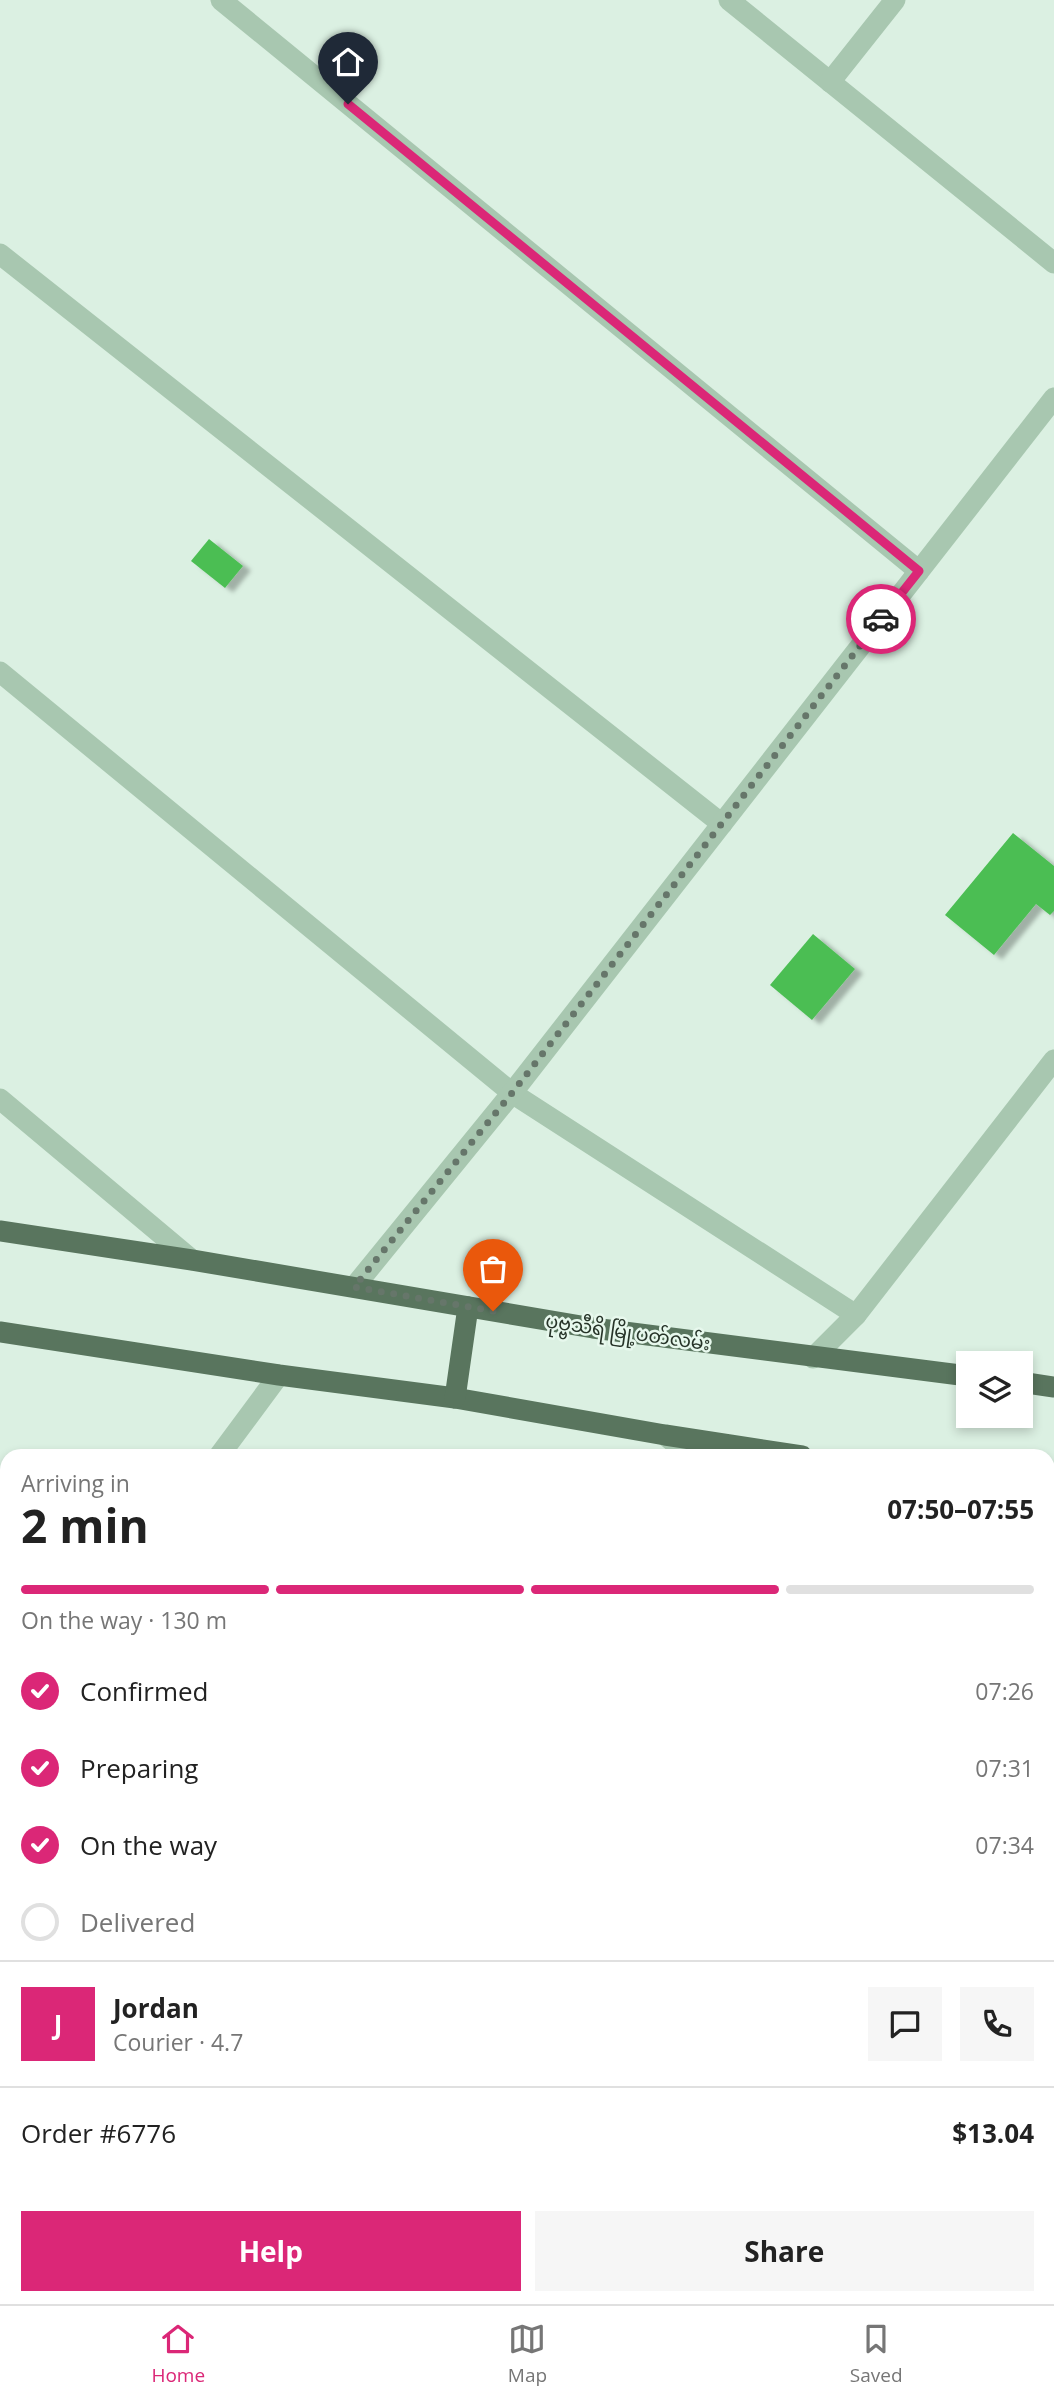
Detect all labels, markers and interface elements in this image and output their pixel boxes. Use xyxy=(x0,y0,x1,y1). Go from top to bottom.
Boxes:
pin xyxy=(318,32,378,104)
icon: home xyxy=(329,43,367,81)
courier xyxy=(846,584,916,654)
icon: car xyxy=(862,600,900,638)
pin xyxy=(463,1239,523,1311)
icon: bag xyxy=(474,1250,512,1288)
street label: ပုဗ္ဗသီရိ မြို့ပတ်လမ်း xyxy=(543,1307,712,1360)
map controls xyxy=(956,1351,1033,1428)
button: layers xyxy=(956,1351,1033,1428)
text: Arriving in xyxy=(21,1467,130,1499)
text: 07:50–07:55 xyxy=(887,1491,1034,1527)
text: 2 min xyxy=(21,1494,149,1556)
text: On the way · 130 m xyxy=(21,1604,227,1636)
icon: check xyxy=(21,1672,59,1710)
text: Confirmed xyxy=(80,1673,208,1709)
text: 07:26 xyxy=(975,1675,1034,1707)
icon: check xyxy=(21,1749,59,1787)
text: Preparing xyxy=(80,1750,198,1786)
text: 07:31 xyxy=(975,1752,1034,1784)
icon: check xyxy=(21,1826,59,1864)
text: On the way xyxy=(80,1827,217,1863)
text: 07:34 xyxy=(975,1829,1034,1861)
text: Delivered xyxy=(80,1904,195,1940)
button: chat xyxy=(868,1987,942,2061)
button: phone xyxy=(960,1987,1034,2061)
text: Jordan xyxy=(113,1990,199,2026)
text: J xyxy=(54,2006,62,2042)
text: Courier · 4.7 xyxy=(113,2026,243,2058)
text: Order #6776 xyxy=(21,2115,176,2151)
text: $13.04 xyxy=(952,2115,1034,2151)
button: Help xyxy=(21,2211,521,2291)
button: Share xyxy=(535,2211,1034,2291)
tab: Home xyxy=(151,2320,205,2388)
tab: Map xyxy=(508,2320,547,2388)
tab: Saved xyxy=(850,2320,903,2388)

